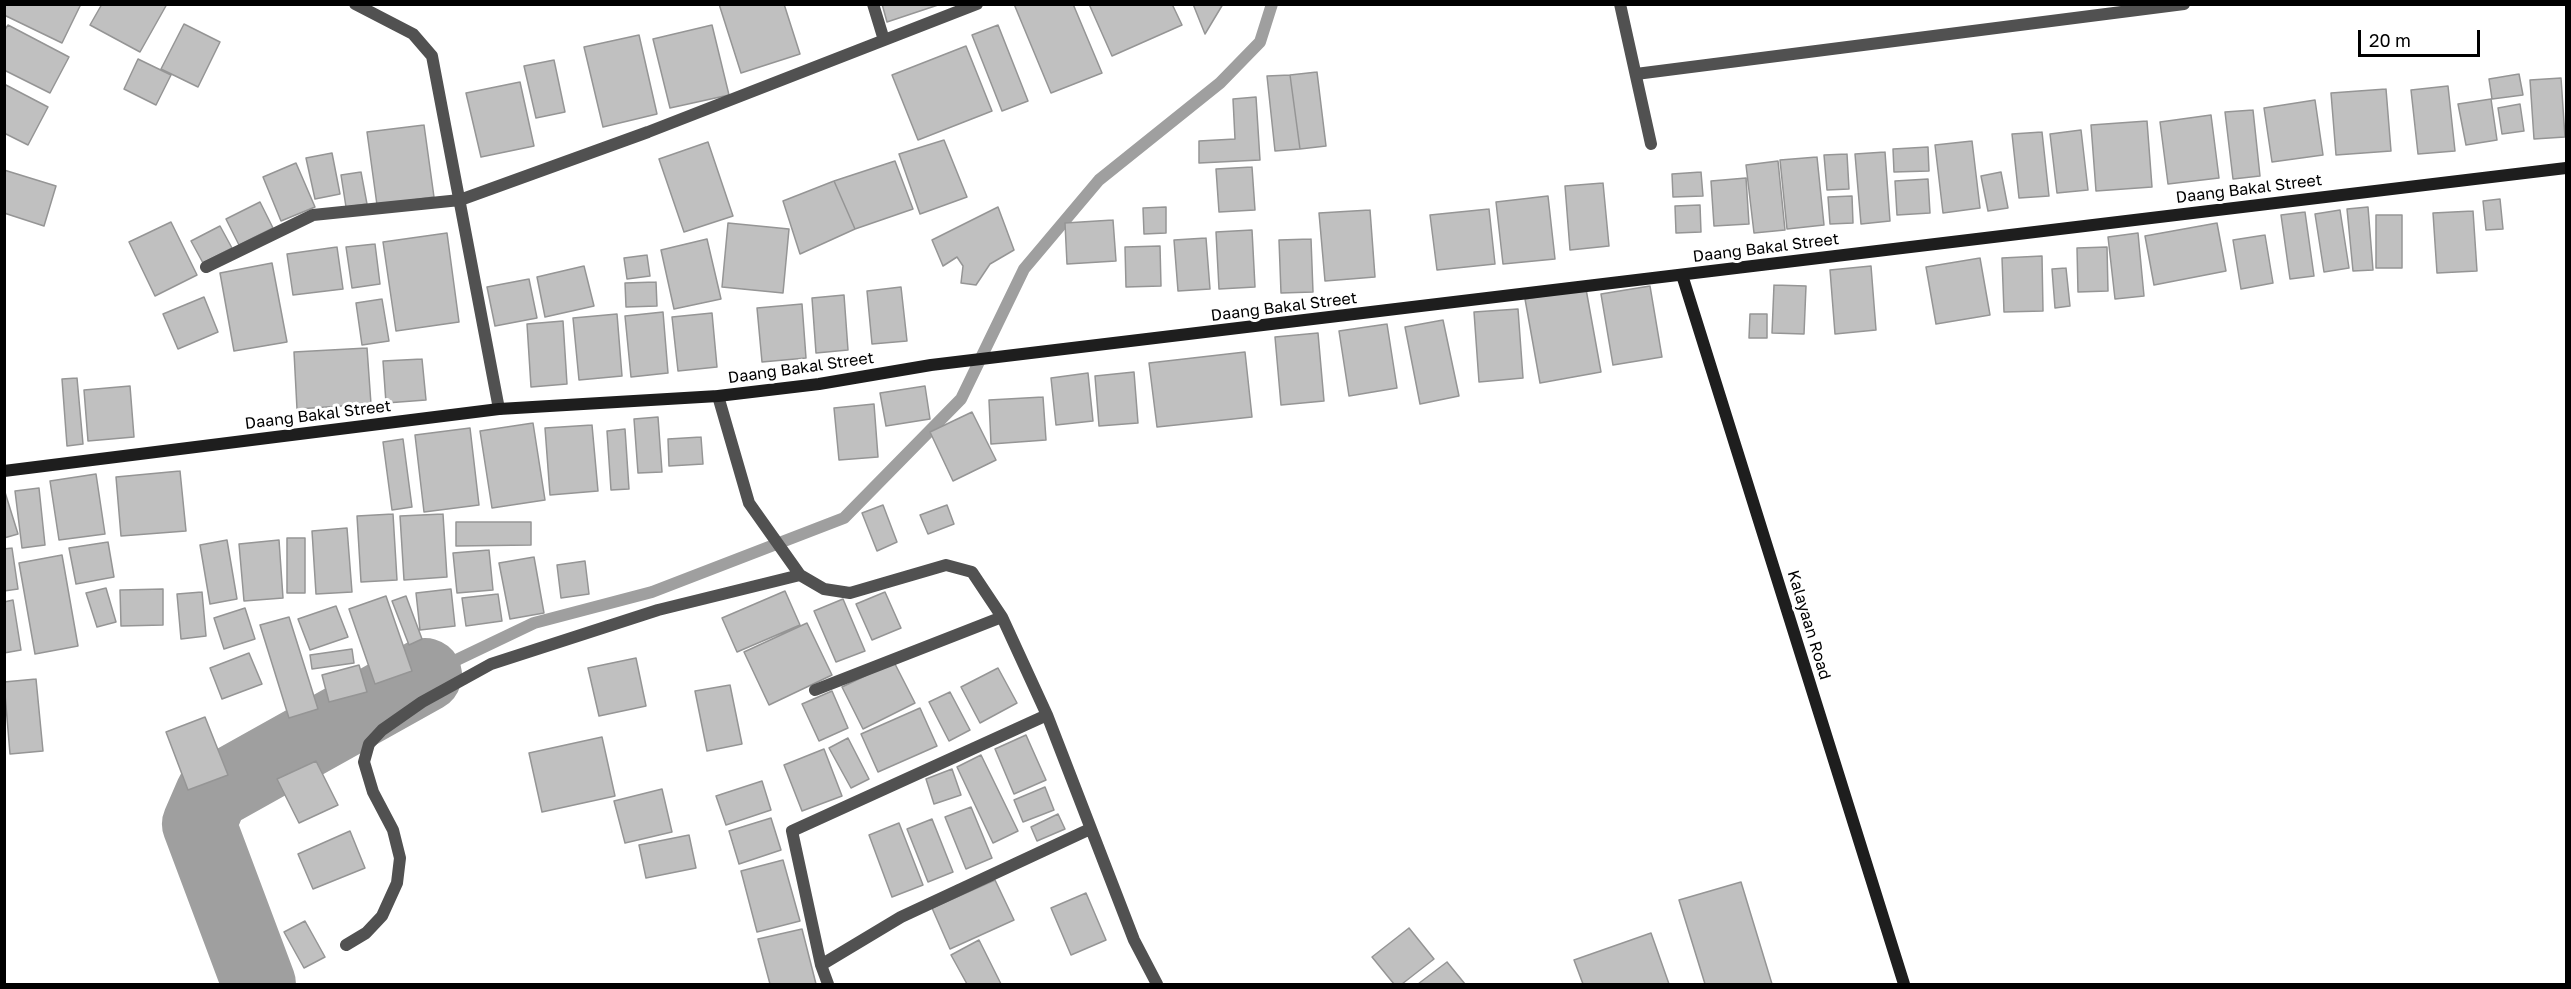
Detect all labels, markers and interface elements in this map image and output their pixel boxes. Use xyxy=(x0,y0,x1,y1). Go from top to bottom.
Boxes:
scale bar xyxy=(2361,18,2482,56)
text: 20 m xyxy=(2369,29,2411,51)
street label: Daang Bakal Street xyxy=(2175,171,2323,207)
street label: Daang Bakal Street xyxy=(1692,230,1840,266)
street label: Daang Bakal Street xyxy=(1210,289,1358,325)
street label: Daang Bakal Street xyxy=(727,348,875,388)
street label: Daang Bakal Street xyxy=(244,397,392,433)
street label: Kalayaan Road xyxy=(1783,568,1835,682)

